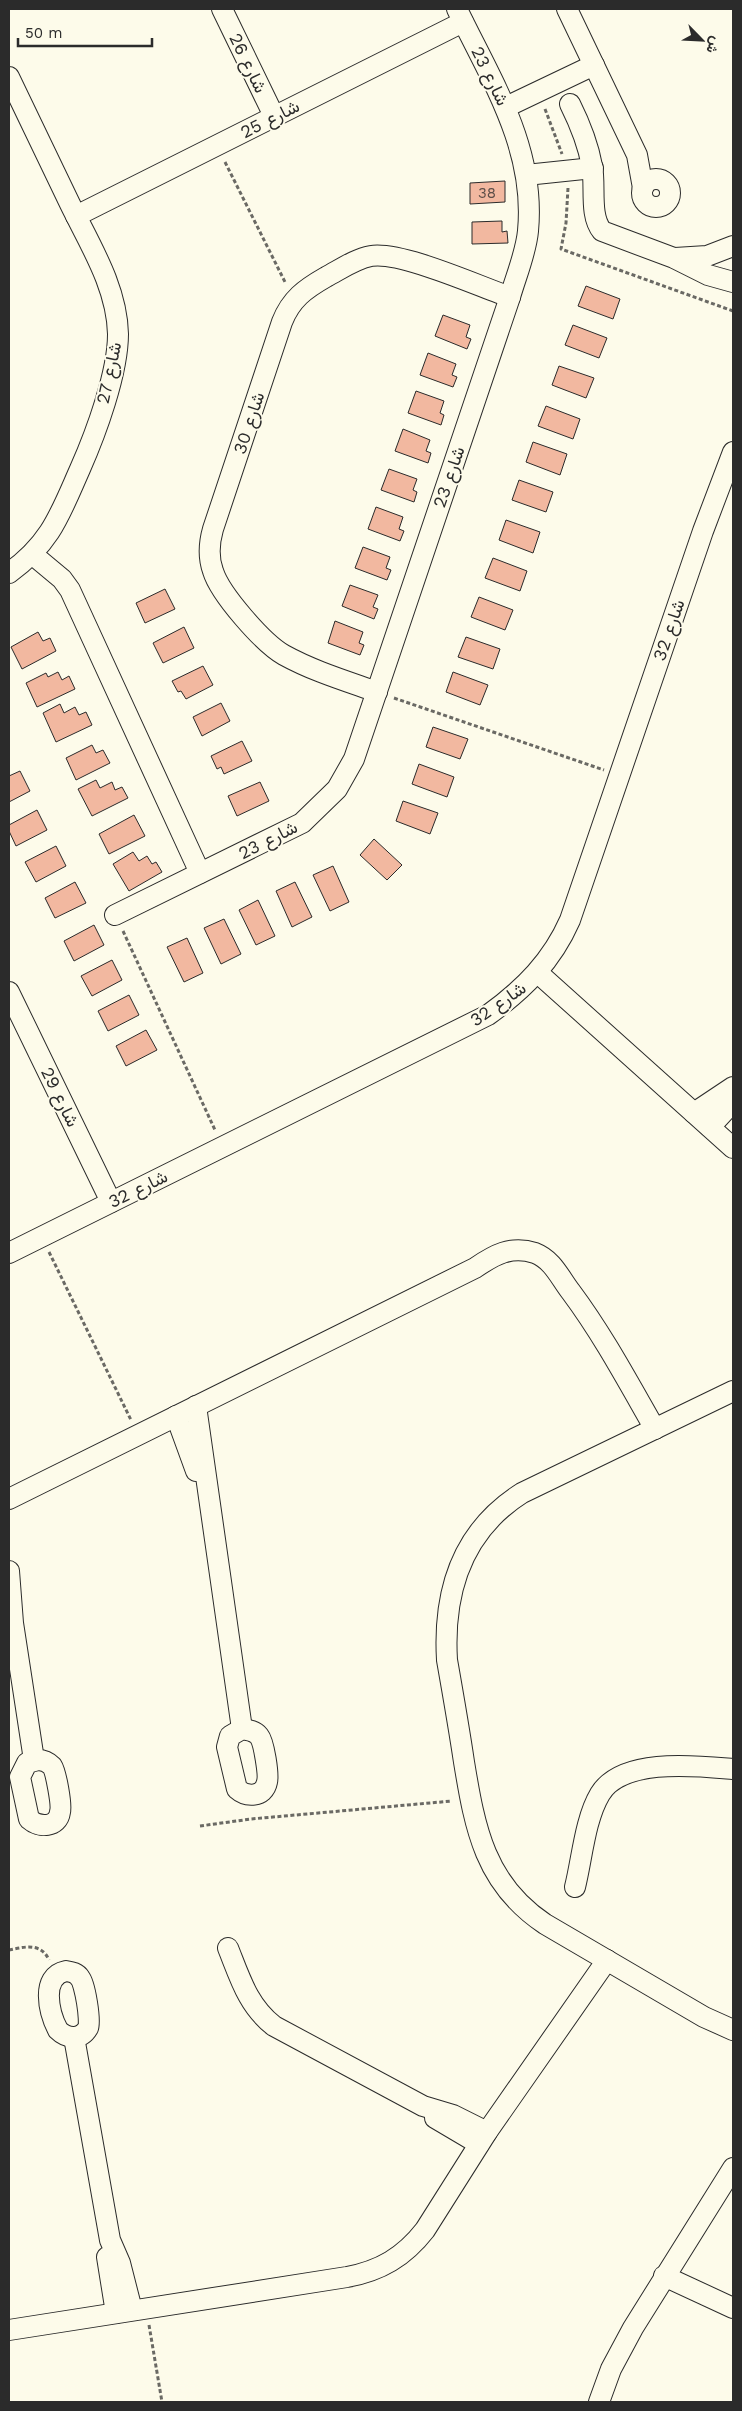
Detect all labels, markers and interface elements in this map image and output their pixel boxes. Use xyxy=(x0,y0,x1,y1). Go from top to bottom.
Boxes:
scale bar xyxy=(18,15,151,47)
north arrow xyxy=(677,15,727,65)
text: 50 m xyxy=(25,24,62,42)
street label: شارع 26 xyxy=(223,30,272,97)
text: ش xyxy=(702,34,725,56)
street label: شارع 23 xyxy=(465,43,514,110)
street label: شارع 25 xyxy=(237,95,304,144)
house number: 38 xyxy=(478,184,496,202)
street label: شارع 27 xyxy=(92,340,127,406)
street label: شارع 30 xyxy=(229,389,270,457)
street label: شارع 23 xyxy=(428,443,471,511)
street label: شارع 32 xyxy=(648,596,691,664)
street label: شارع 23 xyxy=(235,816,302,865)
street label: شارع 32 xyxy=(466,977,531,1032)
street label: شارع 29 xyxy=(35,1063,84,1131)
street label: شارع 32 xyxy=(105,1165,172,1214)

